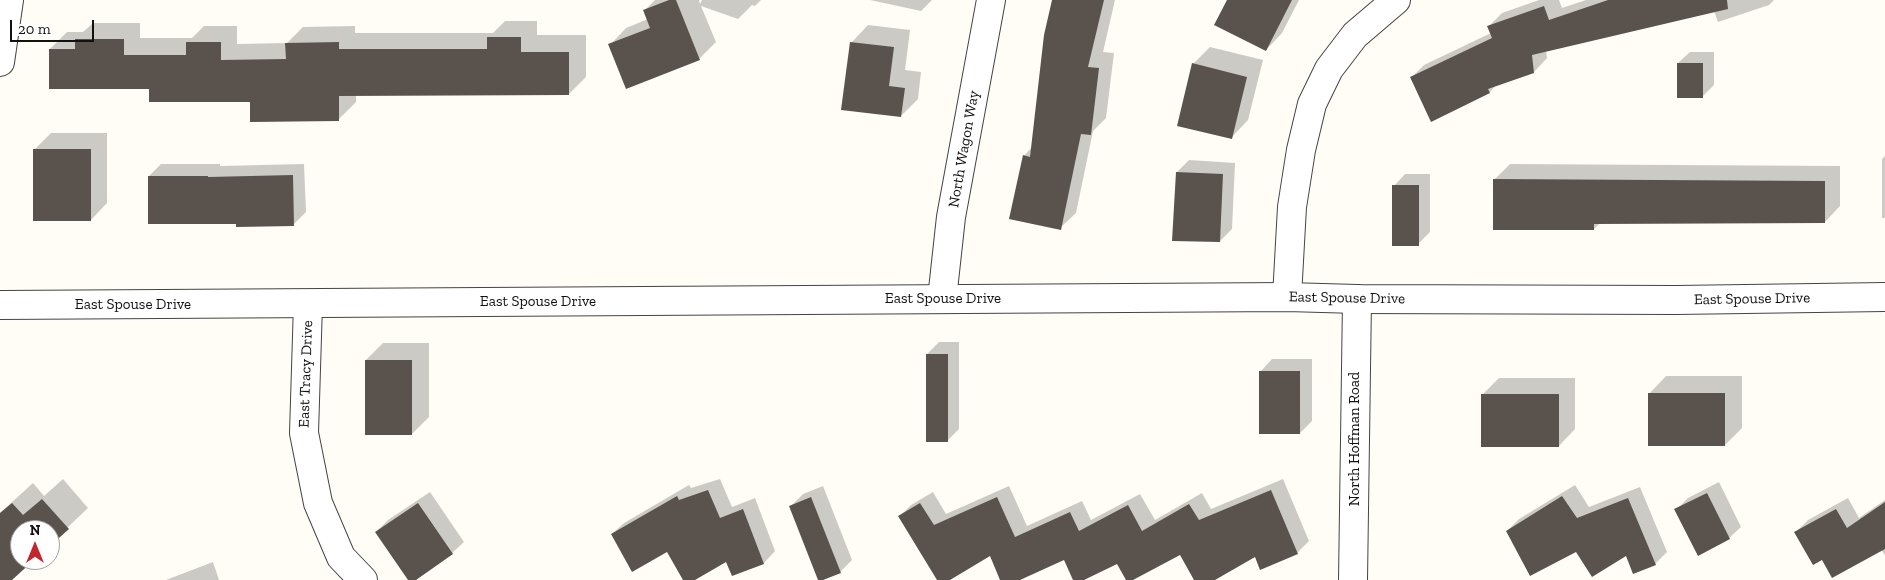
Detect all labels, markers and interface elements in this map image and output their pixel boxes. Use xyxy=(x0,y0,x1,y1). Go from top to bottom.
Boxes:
scale bar xyxy=(12,10,96,42)
text: 20 m xyxy=(18,20,51,38)
street label: North Wagon Way xyxy=(945,89,983,209)
street label: East Spouse Drive xyxy=(1289,288,1405,308)
street label: East Spouse Drive xyxy=(1694,289,1810,309)
street label: East Spouse Drive xyxy=(885,290,1001,308)
street label: East Spouse Drive xyxy=(480,293,596,311)
street label: East Spouse Drive xyxy=(75,296,191,314)
street label: East Tracy Drive xyxy=(295,320,317,428)
street label: North Hoffman Road xyxy=(1346,372,1364,506)
north arrow xyxy=(10,520,60,570)
text: N xyxy=(30,522,40,539)

